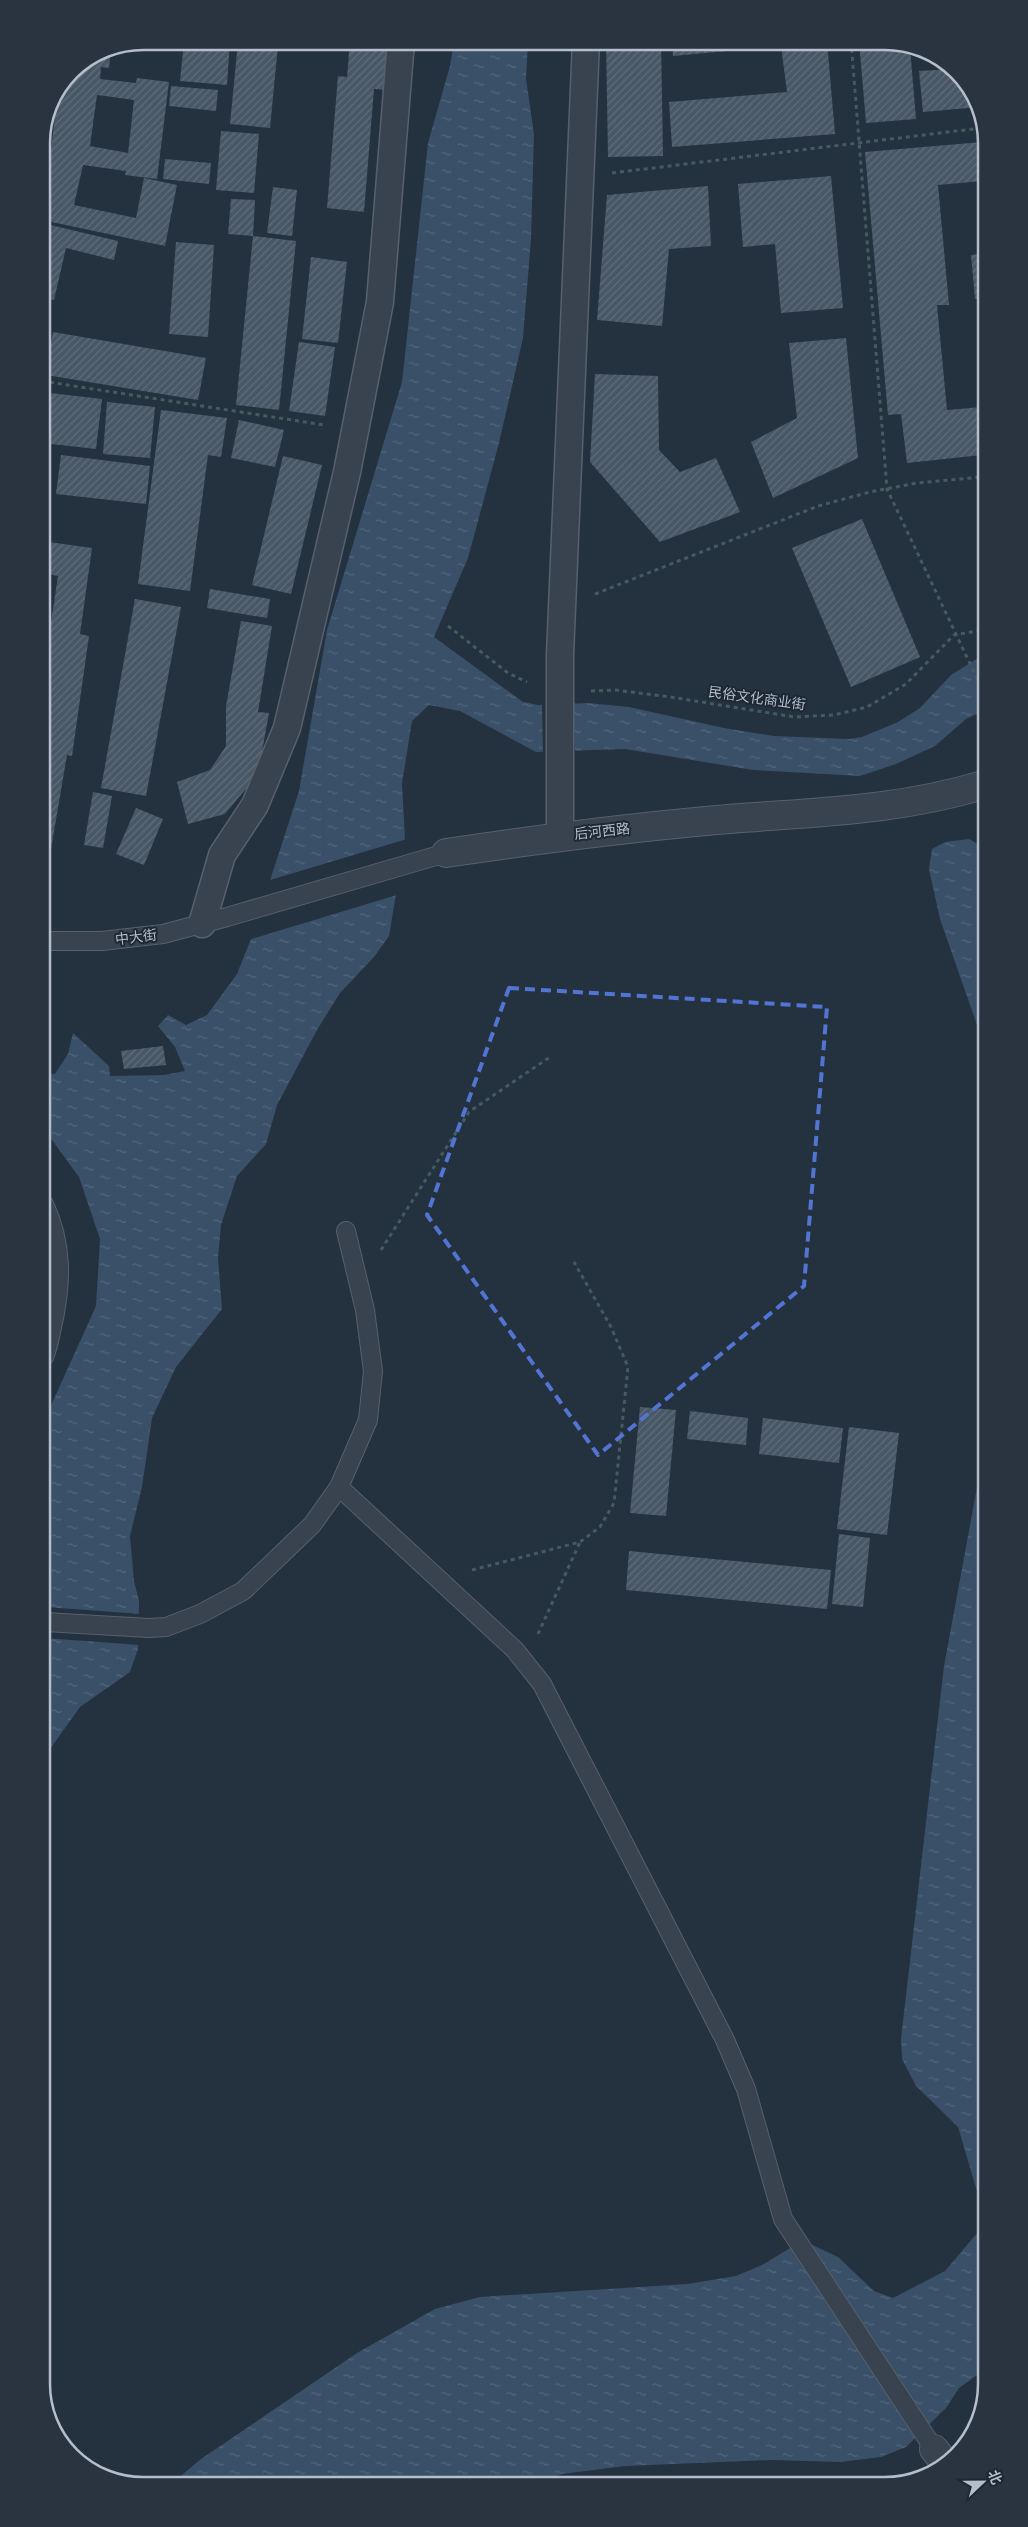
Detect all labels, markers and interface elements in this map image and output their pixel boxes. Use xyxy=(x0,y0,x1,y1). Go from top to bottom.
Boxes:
street label: 民俗文化商业街 xyxy=(707,683,807,713)
street label: 后河西路 xyxy=(573,820,631,842)
street label: 中大街 xyxy=(114,927,158,947)
north arrow xyxy=(958,2457,1008,2507)
text: 北 xyxy=(985,2468,1005,2487)

